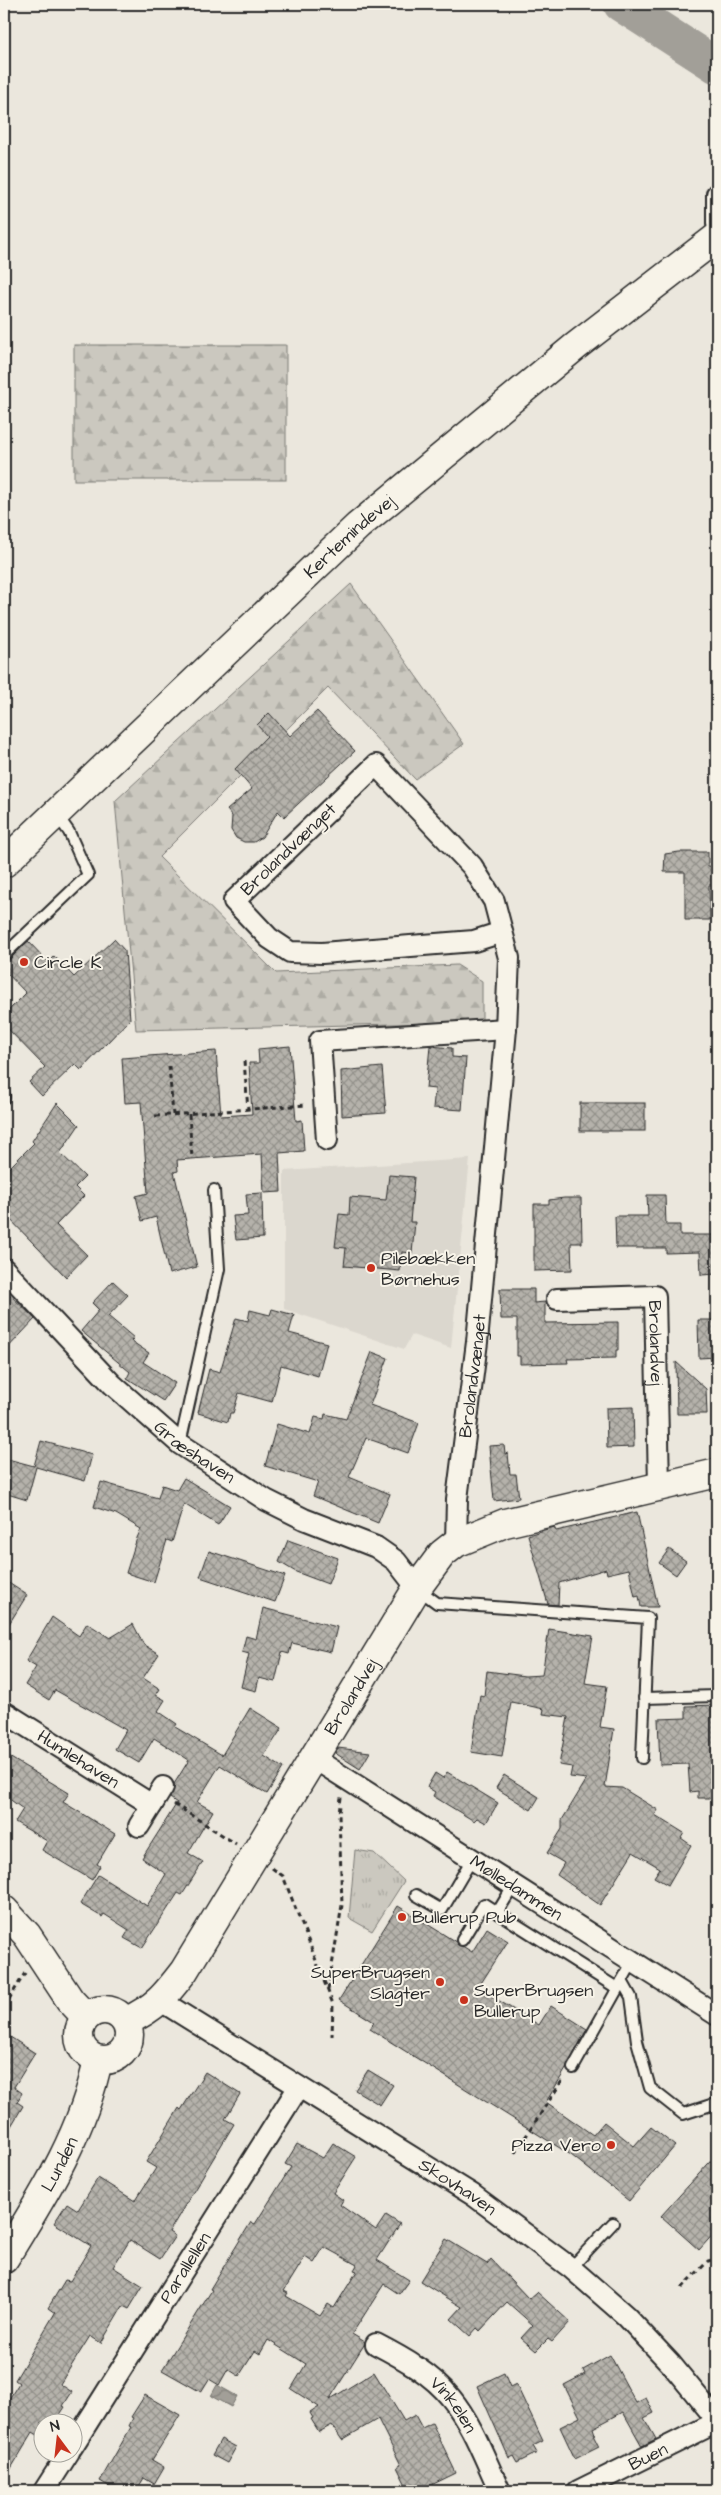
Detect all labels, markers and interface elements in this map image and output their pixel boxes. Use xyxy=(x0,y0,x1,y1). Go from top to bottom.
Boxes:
street label: Kertemindevej xyxy=(298,488,400,584)
street label: Brolandvænget xyxy=(235,797,343,902)
place label: Circle K xyxy=(34,950,102,975)
marker: Circle K xyxy=(18,956,30,968)
place label: Pilebækken Børnehus xyxy=(381,1246,475,1292)
marker: Pilebækken Børnehus xyxy=(365,1262,377,1274)
street label: Brolandvej xyxy=(642,1300,669,1387)
street label: Brolandvænget xyxy=(453,1312,493,1439)
street label: Græshaven xyxy=(148,1415,240,1490)
street label: Brolandvej xyxy=(318,1653,385,1740)
street label: Humlehaven xyxy=(32,1724,124,1795)
street label: Mølledammen xyxy=(465,1849,568,1927)
place label: Bullerup Pub xyxy=(412,1905,516,1930)
marker: Bullerup Pub xyxy=(396,1911,408,1923)
place label: SuperBrugsen Slagter xyxy=(311,1960,430,2007)
marker: SuperBrugsen Slagter xyxy=(434,1976,446,1988)
place label: SuperBrugsen Bullerup xyxy=(474,1978,593,2024)
marker: SuperBrugsen Bullerup xyxy=(458,1994,470,2006)
street label: Lunden xyxy=(35,2133,84,2196)
place label: Pizza Vero xyxy=(512,2133,601,2158)
marker: Pizza Vero xyxy=(605,2139,617,2151)
street label: Skovhaven xyxy=(414,2152,502,2221)
street label: Parallellen xyxy=(154,2227,217,2308)
street label: Vinkelen xyxy=(424,2371,483,2437)
north arrow xyxy=(32,2412,82,2462)
text: N xyxy=(48,2416,62,2437)
street label: Buen xyxy=(624,2437,672,2477)

